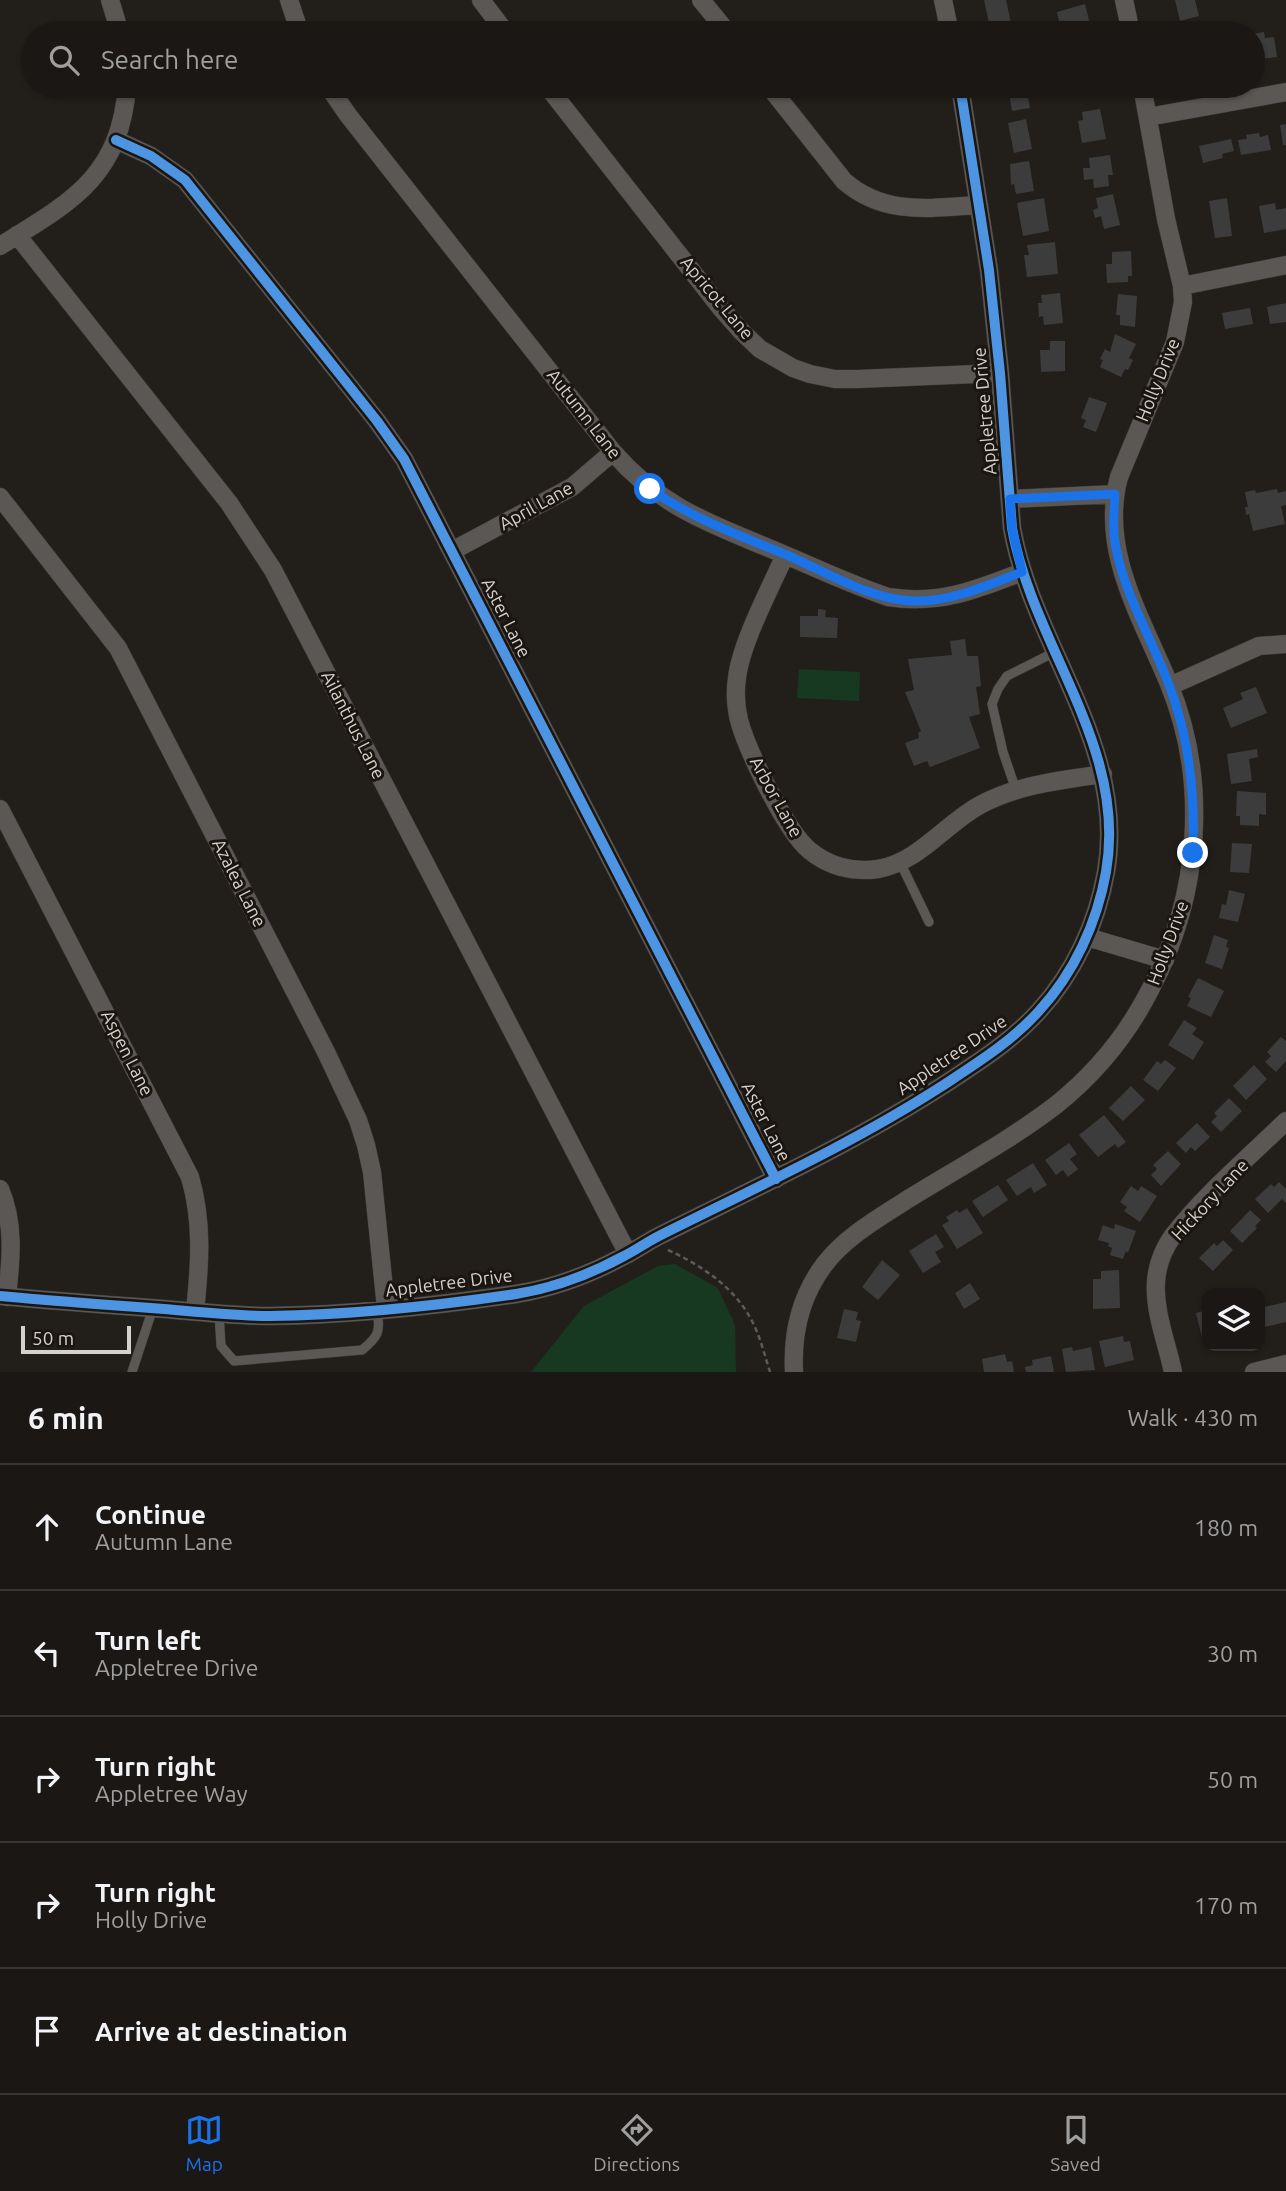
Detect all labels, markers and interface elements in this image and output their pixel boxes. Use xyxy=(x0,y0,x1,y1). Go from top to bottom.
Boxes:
search box xyxy=(21,21,1265,98)
icon: search xyxy=(45,41,83,79)
text: Search here xyxy=(101,45,238,74)
street label: Apricot Lane xyxy=(677,252,758,343)
street label: Holly Drive xyxy=(1131,335,1183,424)
street label: Appletree Drive xyxy=(968,347,1000,476)
street label: Autumn Lane xyxy=(544,365,626,462)
route start xyxy=(634,473,665,504)
street label: April Lane xyxy=(495,477,576,533)
street label: Aster Lane xyxy=(478,575,535,661)
street label: Ailanthus Lane xyxy=(318,667,390,782)
street label: Arbor Lane xyxy=(747,753,807,840)
street label: Azalea Lane xyxy=(209,835,271,930)
route end xyxy=(1177,837,1208,868)
street label: Holly Drive xyxy=(1143,898,1191,987)
street label: Aspen Lane xyxy=(98,1006,158,1099)
street label: Appletree Drive xyxy=(893,1010,1010,1098)
street label: Aster Lane xyxy=(738,1079,795,1165)
street label: Hickory Lane xyxy=(1167,1155,1252,1244)
street label: Appletree Drive xyxy=(384,1264,514,1300)
map controls xyxy=(1202,1288,1265,1351)
button: layers xyxy=(1202,1288,1265,1351)
scale bar xyxy=(21,1323,131,1355)
text: 50 m xyxy=(32,1327,74,1349)
text: 6 min xyxy=(28,1401,104,1435)
text: Walk · 430 m xyxy=(1127,1405,1258,1430)
text: Continue xyxy=(95,1500,206,1529)
icon: ahead xyxy=(28,1508,66,1546)
text: 180 m xyxy=(1194,1515,1258,1540)
text: Autumn Lane xyxy=(95,1529,233,1554)
text: Turn left xyxy=(95,1626,201,1655)
icon: left xyxy=(28,1634,66,1672)
text: 30 m xyxy=(1207,1641,1258,1666)
text: Appletree Drive xyxy=(95,1655,258,1680)
text: Turn right xyxy=(95,1752,216,1781)
icon: right xyxy=(28,1760,66,1798)
text: 50 m xyxy=(1207,1767,1258,1792)
text: Appletree Way xyxy=(95,1781,248,1806)
text: Turn right xyxy=(95,1878,216,1907)
icon: right xyxy=(28,1886,66,1924)
text: 170 m xyxy=(1194,1893,1258,1918)
text: Holly Drive xyxy=(95,1907,207,1932)
icon: arrive xyxy=(28,2012,66,2050)
text: Arrive at destination xyxy=(95,2017,348,2046)
tab: Map xyxy=(185,2111,223,2175)
tab: Directions xyxy=(593,2111,680,2175)
tab: Saved xyxy=(1050,2111,1101,2175)

